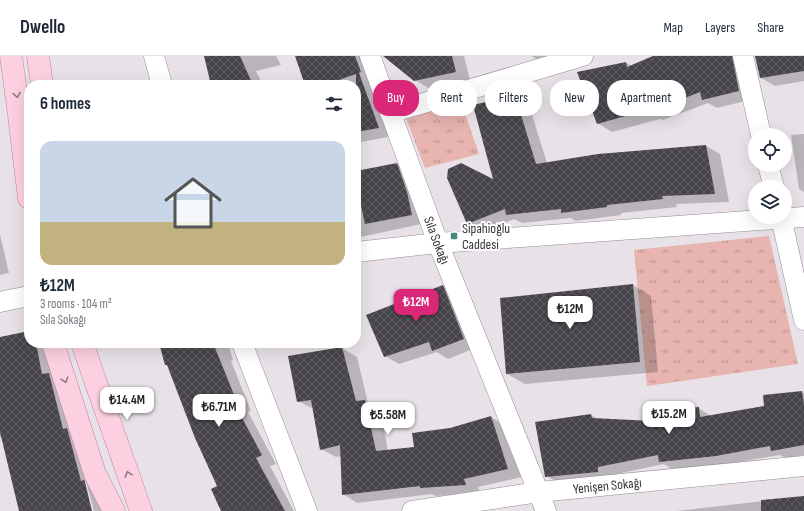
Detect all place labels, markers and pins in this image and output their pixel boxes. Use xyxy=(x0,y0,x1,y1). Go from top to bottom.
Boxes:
place label: Sipahioğlu Caddesi xyxy=(462,220,510,253)
marker: Sipahioğlu Caddesi xyxy=(449,231,459,241)
pin: ₺12M xyxy=(392,289,440,323)
pin: ₺12M xyxy=(546,296,594,330)
pin: ₺14.4M xyxy=(94,387,160,421)
pin: ₺6.71M xyxy=(186,394,252,428)
pin: ₺15.2M xyxy=(636,401,702,435)
pin: ₺5.58M xyxy=(355,402,421,436)

